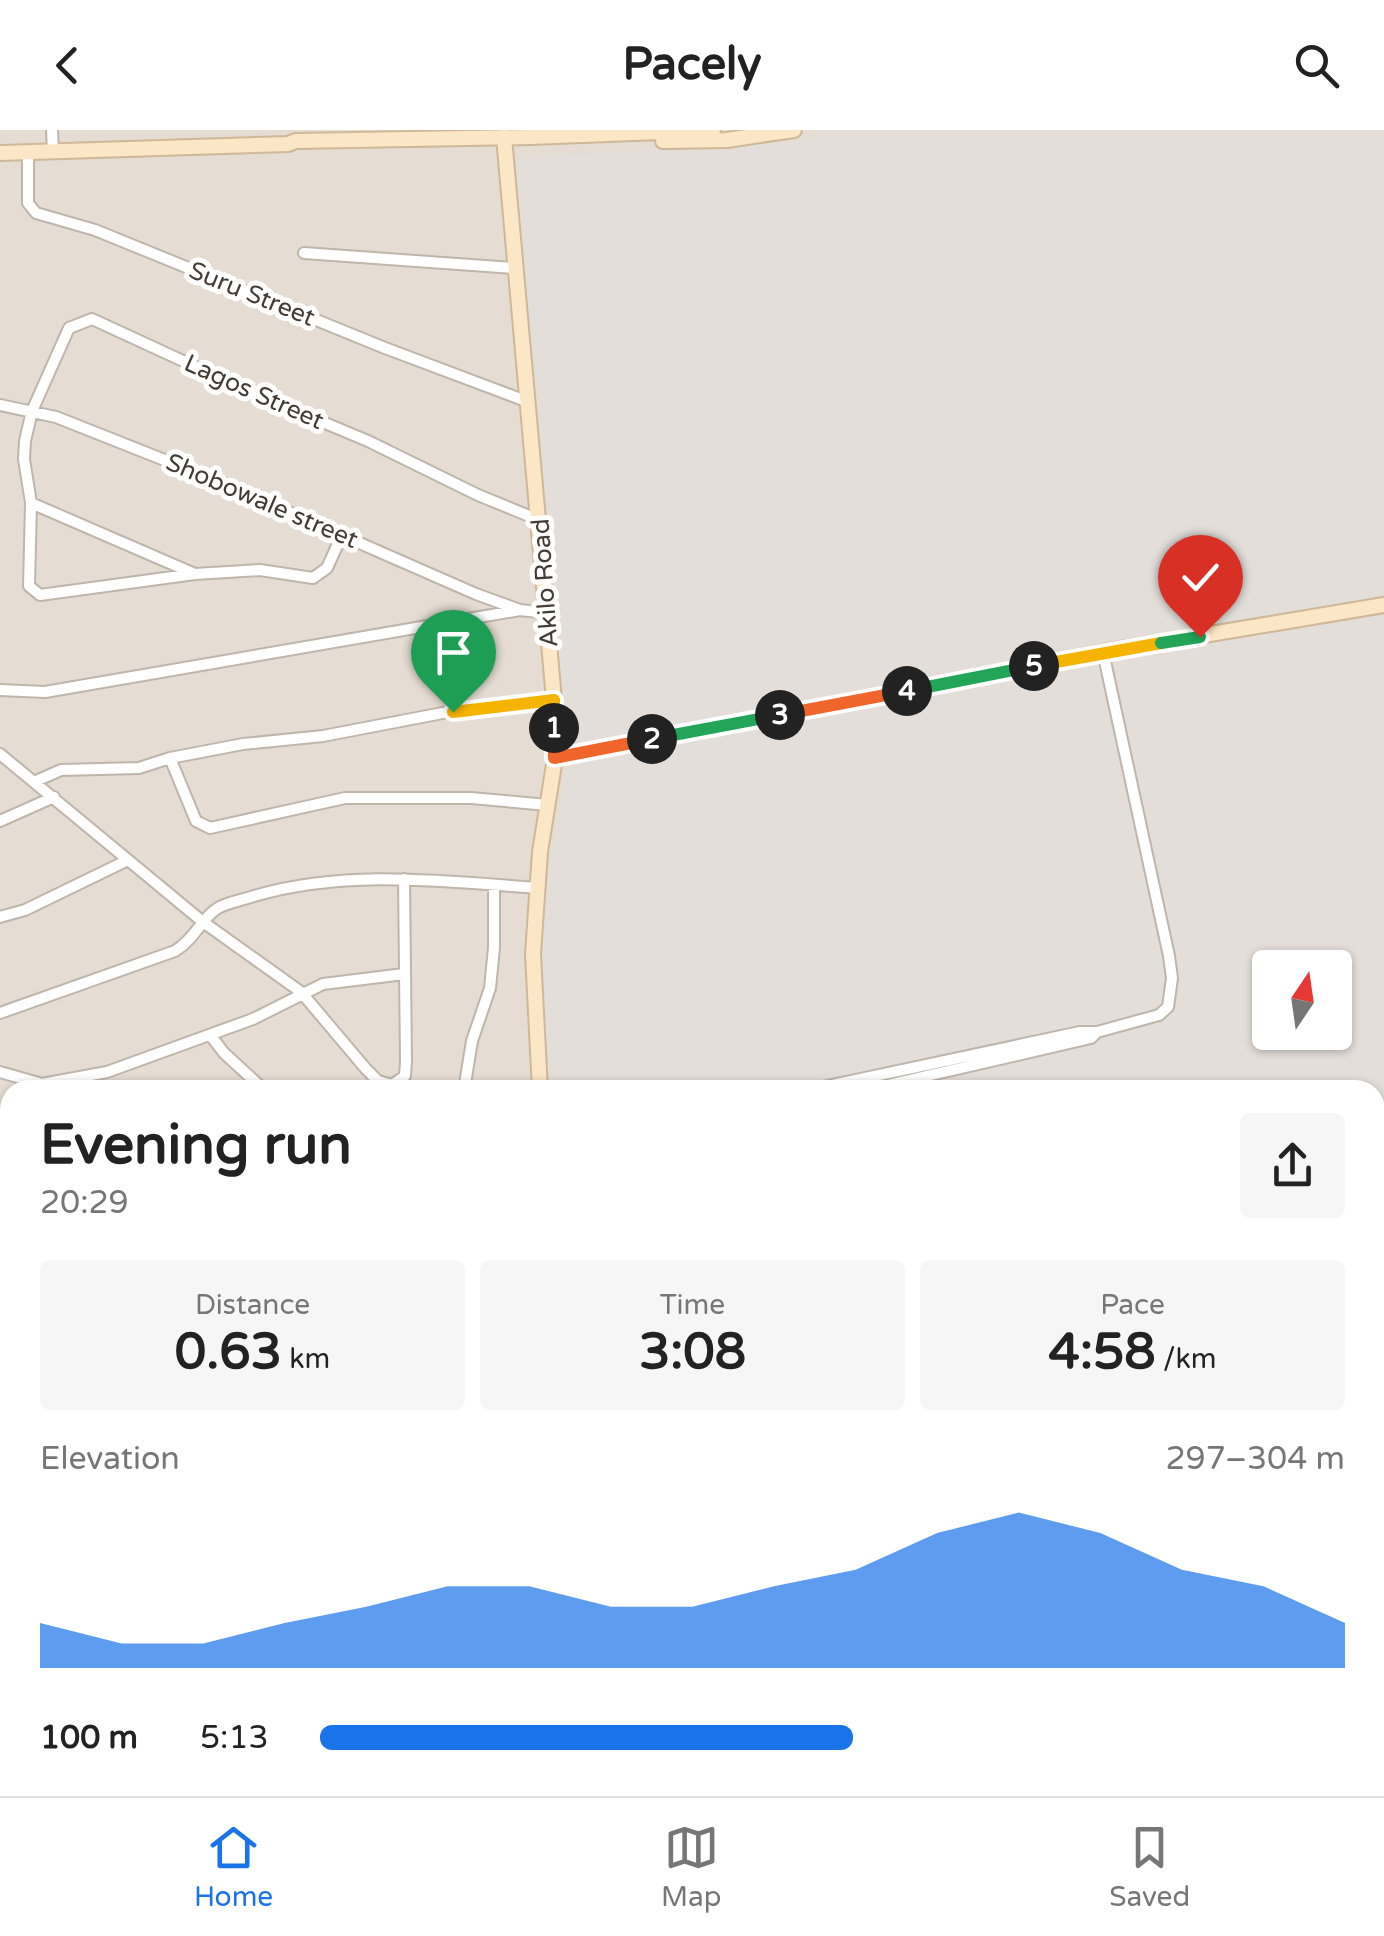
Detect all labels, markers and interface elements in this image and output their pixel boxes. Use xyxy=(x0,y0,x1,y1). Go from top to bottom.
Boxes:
icon: back xyxy=(40,38,95,93)
text: Pacely xyxy=(622,38,762,92)
icon: search xyxy=(1289,38,1344,93)
street label: Suru Street xyxy=(185,255,320,333)
street label: Lagos Street xyxy=(180,348,329,436)
street label: Shobowale street xyxy=(162,447,363,555)
street label: Akilo Road xyxy=(526,518,564,648)
pin xyxy=(1158,535,1243,638)
icon: check xyxy=(1173,550,1228,605)
pin xyxy=(411,610,496,713)
icon: arrive xyxy=(426,625,481,680)
pin: 5 xyxy=(1009,641,1059,691)
text: 5 xyxy=(1025,649,1043,683)
pin: 4 xyxy=(882,666,932,716)
text: 4 xyxy=(898,674,916,708)
pin: 3 xyxy=(755,690,805,740)
text: 3 xyxy=(771,698,789,732)
pin: 1 xyxy=(529,703,579,753)
text: 1 xyxy=(545,711,563,745)
pin: 2 xyxy=(627,714,677,764)
text: 2 xyxy=(643,722,661,756)
north arrow xyxy=(1252,950,1352,1050)
map controls xyxy=(1252,950,1352,1050)
text: Evening run xyxy=(40,1113,352,1179)
button: share xyxy=(1240,1113,1345,1218)
text: 20:29 xyxy=(40,1184,129,1222)
text: Distance xyxy=(195,1288,310,1322)
text: Time xyxy=(660,1288,725,1322)
text: Pace xyxy=(1100,1288,1165,1322)
text: 0.63 xyxy=(175,1322,282,1382)
text: 3:08 xyxy=(639,1322,746,1382)
text: 4:58 xyxy=(1049,1322,1156,1382)
text: km xyxy=(282,1342,330,1376)
text: /km xyxy=(1156,1342,1216,1376)
text: Elevation xyxy=(40,1440,180,1478)
text: 297–304 m xyxy=(1165,1440,1345,1478)
text: 100 m xyxy=(40,1719,138,1757)
text: 5:13 xyxy=(200,1719,269,1757)
tab: Home xyxy=(194,1820,273,1914)
tab: Map xyxy=(661,1820,721,1914)
tab: Saved xyxy=(1109,1820,1190,1914)

